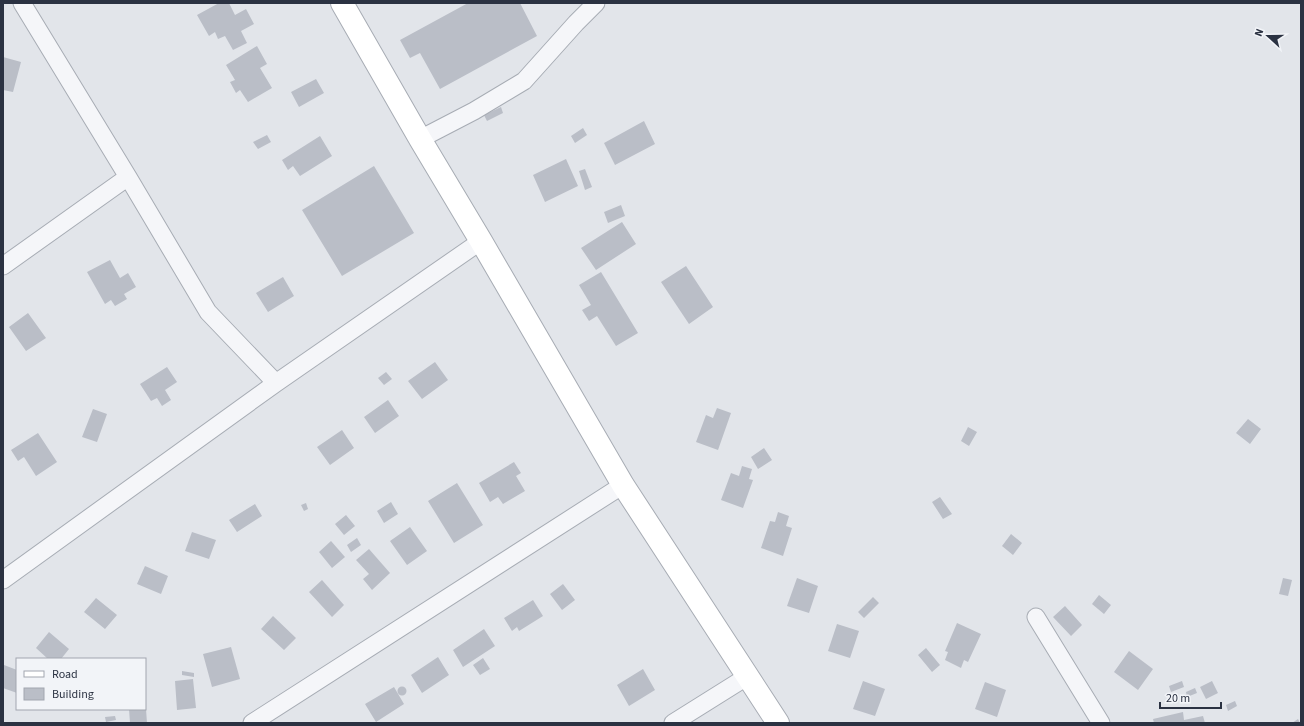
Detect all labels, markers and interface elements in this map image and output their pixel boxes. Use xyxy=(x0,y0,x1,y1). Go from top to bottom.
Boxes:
north arrow xyxy=(1248,16,1288,56)
text: N xyxy=(1251,26,1267,39)
legend xyxy=(16,658,146,710)
text: Road xyxy=(52,666,78,683)
scale bar xyxy=(1160,684,1221,710)
text: Building xyxy=(52,686,94,703)
text: 20 m xyxy=(1166,690,1190,707)

